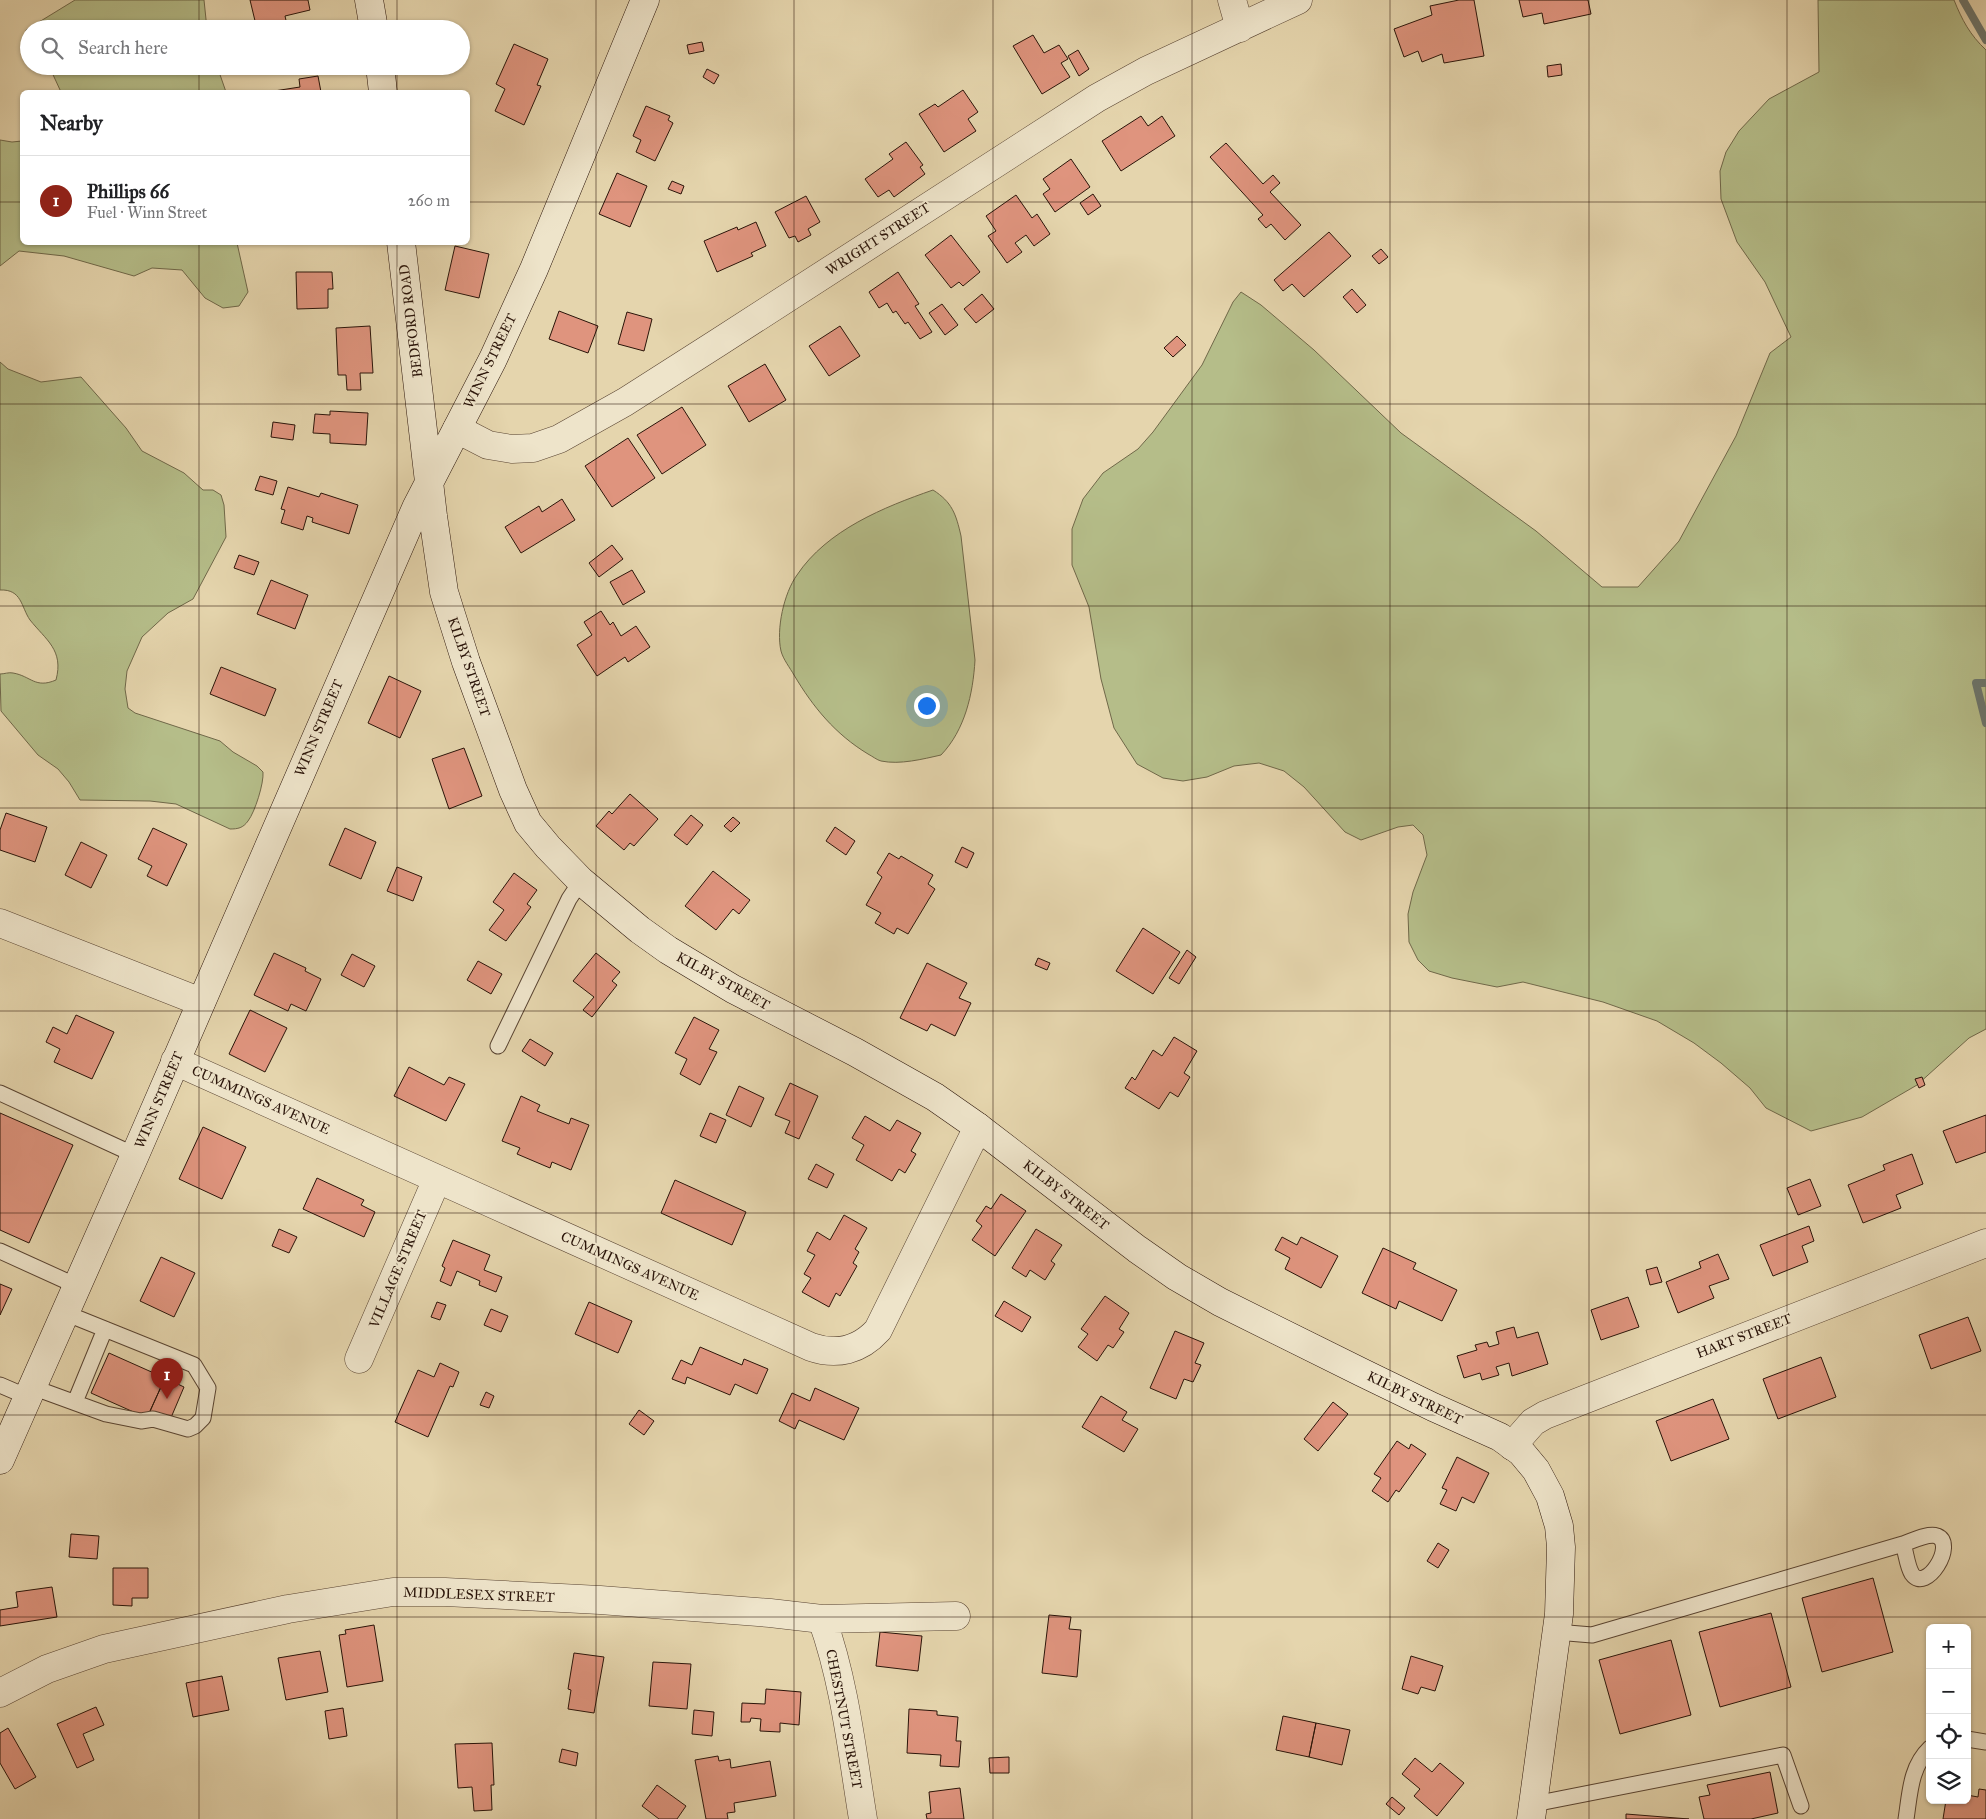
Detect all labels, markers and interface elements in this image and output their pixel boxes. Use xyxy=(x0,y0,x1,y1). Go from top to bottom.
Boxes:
search box xyxy=(20,20,470,75)
icon: search xyxy=(38,34,66,62)
text: Search here xyxy=(78,36,168,59)
text: Nearby xyxy=(40,110,103,136)
text: Phillips 66 xyxy=(87,180,169,203)
text: 1 xyxy=(53,191,59,210)
text: 260 m xyxy=(408,191,450,210)
street label: WRIGHT STREET xyxy=(823,199,934,279)
text: Fuel · Winn Street xyxy=(87,203,207,222)
street label: BEDFORD ROAD xyxy=(396,263,426,379)
street label: WINN STREET xyxy=(460,311,520,411)
street label: KILBY STREET xyxy=(444,615,494,720)
street label: WINN STREET xyxy=(291,677,347,779)
your location xyxy=(914,693,940,719)
street label: KILBY STREET xyxy=(673,948,773,1014)
street label: WINN STREET xyxy=(131,1049,187,1151)
street label: CUMMINGS AVENUE xyxy=(189,1062,333,1138)
street label: KILBY STREET xyxy=(1020,1156,1113,1234)
street label: VILLAGE STREET xyxy=(365,1207,431,1331)
street label: CUMMINGS AVENUE xyxy=(558,1228,702,1304)
street label: HART STREET xyxy=(1694,1310,1795,1362)
pin: 1 xyxy=(151,1358,183,1399)
street label: KILBY STREET xyxy=(1364,1367,1466,1429)
street label: MIDDLESEX STREET xyxy=(403,1584,555,1606)
map controls xyxy=(1926,1624,1971,1804)
button: + xyxy=(1926,1624,1971,1669)
street label: CHESTNUT STREET xyxy=(822,1648,866,1791)
button: − xyxy=(1926,1669,1971,1714)
button: locate xyxy=(1926,1714,1971,1759)
button: layers xyxy=(1926,1759,1971,1804)

